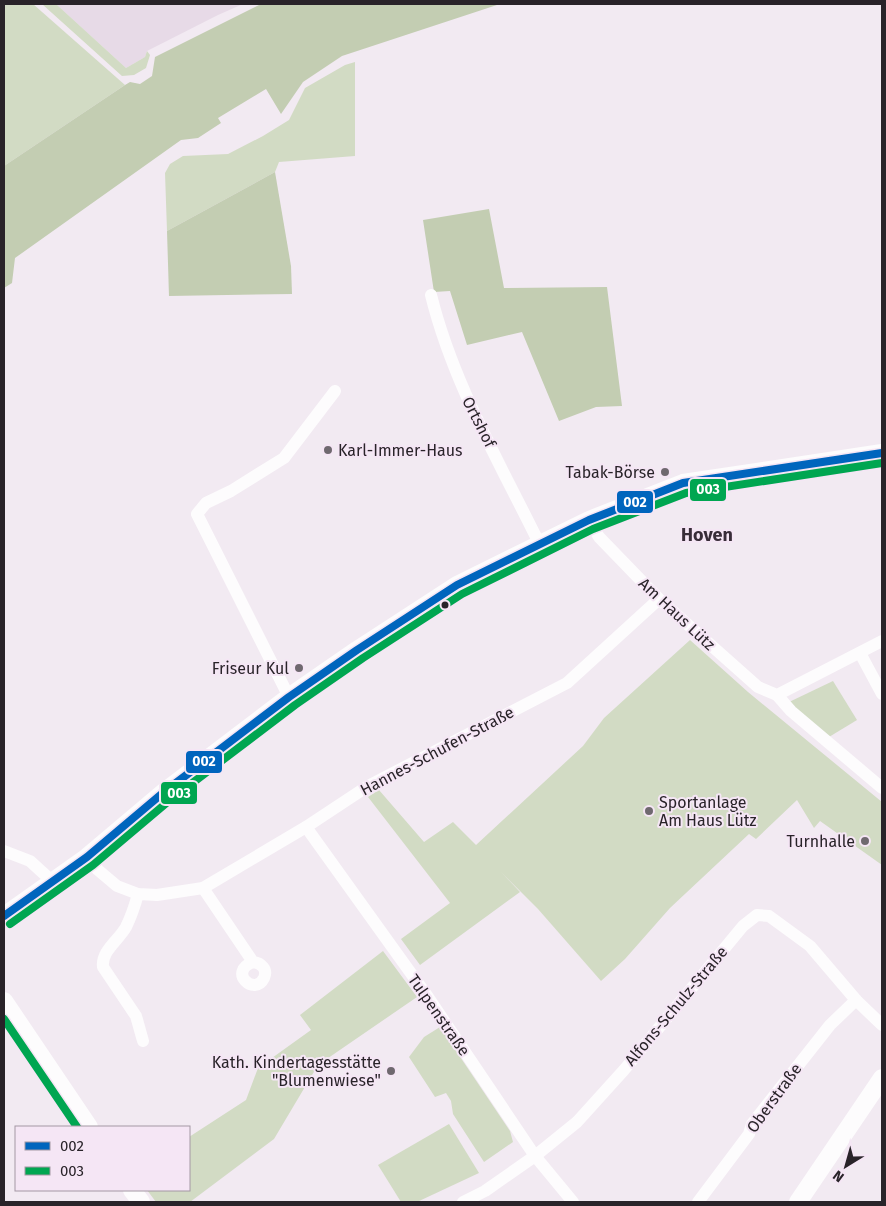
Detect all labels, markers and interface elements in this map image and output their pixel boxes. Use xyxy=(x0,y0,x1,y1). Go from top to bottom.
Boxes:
street label: Ortshof xyxy=(458,393,501,452)
place label: Karl-Immer-Haus xyxy=(338,441,463,460)
marker: Karl-Immer-Haus xyxy=(322,444,334,456)
place label: Tabak-Börse xyxy=(565,463,655,482)
marker: Tabak-Börse xyxy=(659,466,671,478)
line badge: 003 xyxy=(689,478,727,502)
text: 003 xyxy=(696,481,720,498)
line badge: 002 xyxy=(616,490,654,514)
text: 002 xyxy=(623,494,647,511)
district label: Hoven xyxy=(681,524,733,546)
street label: Am Haus Lütz xyxy=(635,574,719,654)
unlabelled marker xyxy=(440,600,450,610)
place label: Friseur Kul xyxy=(212,659,289,678)
marker: Friseur Kul xyxy=(293,662,305,674)
street label: Hannes-Schufen-Straße xyxy=(357,702,517,800)
line badge: 002 xyxy=(185,750,223,774)
text: 002 xyxy=(192,753,216,770)
line badge: 003 xyxy=(160,781,198,805)
text: 003 xyxy=(167,785,191,802)
place label: Sportanlage Am Haus Lütz xyxy=(659,793,757,830)
marker: Sportanlage Am Haus Lütz xyxy=(643,805,655,817)
place label: Turnhalle xyxy=(787,832,855,851)
marker: Turnhalle xyxy=(859,835,871,847)
street label: Alfons-Schulz-Straße xyxy=(620,942,732,1070)
street label: Tulpenstraße xyxy=(404,971,474,1059)
place label: Kath. Kindertagesstätte "Blumenwiese" xyxy=(212,1053,381,1090)
street label: Oberstraße xyxy=(743,1060,805,1136)
marker: Kath. Kindertagesstätte "Blumenwiese" xyxy=(385,1065,397,1077)
legend xyxy=(15,1126,190,1191)
text: 002 xyxy=(60,1137,84,1155)
north arrow xyxy=(821,1141,871,1191)
text: 003 xyxy=(60,1162,84,1180)
text: N xyxy=(830,1166,847,1186)

